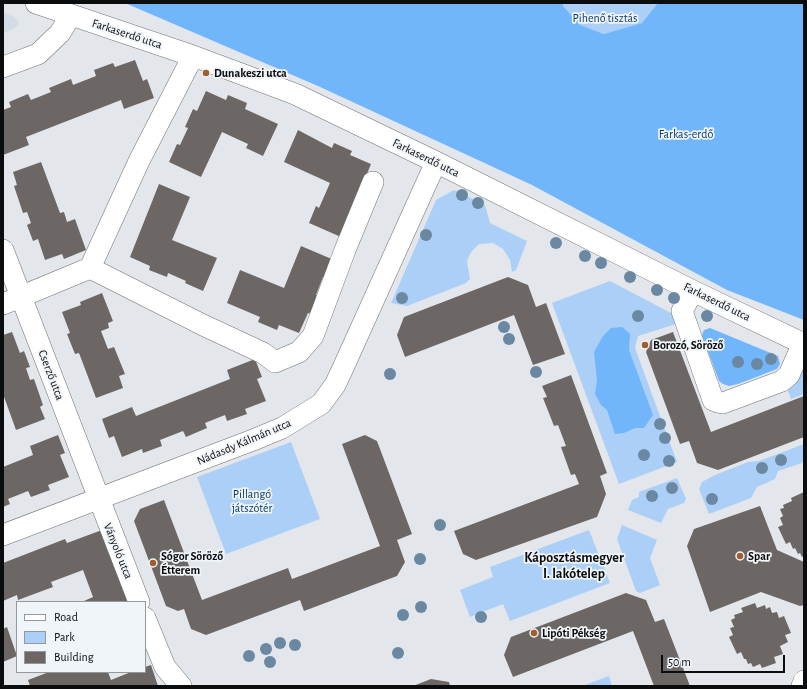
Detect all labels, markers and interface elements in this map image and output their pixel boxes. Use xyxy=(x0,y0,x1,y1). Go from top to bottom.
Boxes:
park label: Pihenő tisztás xyxy=(573,11,637,25)
street label: Farkaserdő utca xyxy=(90,16,164,52)
place label: Dunakeszi utca xyxy=(214,66,287,80)
marker: Dunakeszi utca xyxy=(201,68,211,78)
park label: Farkas-erdő xyxy=(659,127,713,141)
street label: Farkaserdő utca xyxy=(390,136,462,180)
street label: Farkaserdő utca xyxy=(681,280,753,324)
place label: Borozó, Söröző xyxy=(653,338,723,352)
marker: Borozó, Söröző xyxy=(640,340,650,350)
street label: Cserző utca xyxy=(35,348,67,402)
street label: Nádasdy Kálmán utca xyxy=(195,416,293,468)
park label: Pillangó játszótér xyxy=(232,487,272,515)
street label: Ványoló utca xyxy=(100,521,136,581)
place label: Sógor Söröző Étterem xyxy=(161,549,223,577)
place label: Spar xyxy=(748,549,770,563)
district label: Káposztásmegyer I. lakótelep xyxy=(524,550,624,582)
marker: Spar xyxy=(735,551,745,561)
marker: Sógor Söröző Étterem xyxy=(148,558,158,568)
legend xyxy=(16,601,146,673)
text: Road xyxy=(54,611,78,623)
place label: Lipóti Pékség xyxy=(542,626,605,640)
marker: Lipóti Pékség xyxy=(529,628,539,638)
text: Park xyxy=(54,631,75,643)
scale bar xyxy=(663,647,787,673)
text: Building xyxy=(54,651,94,663)
text: 50 m xyxy=(668,656,691,668)

